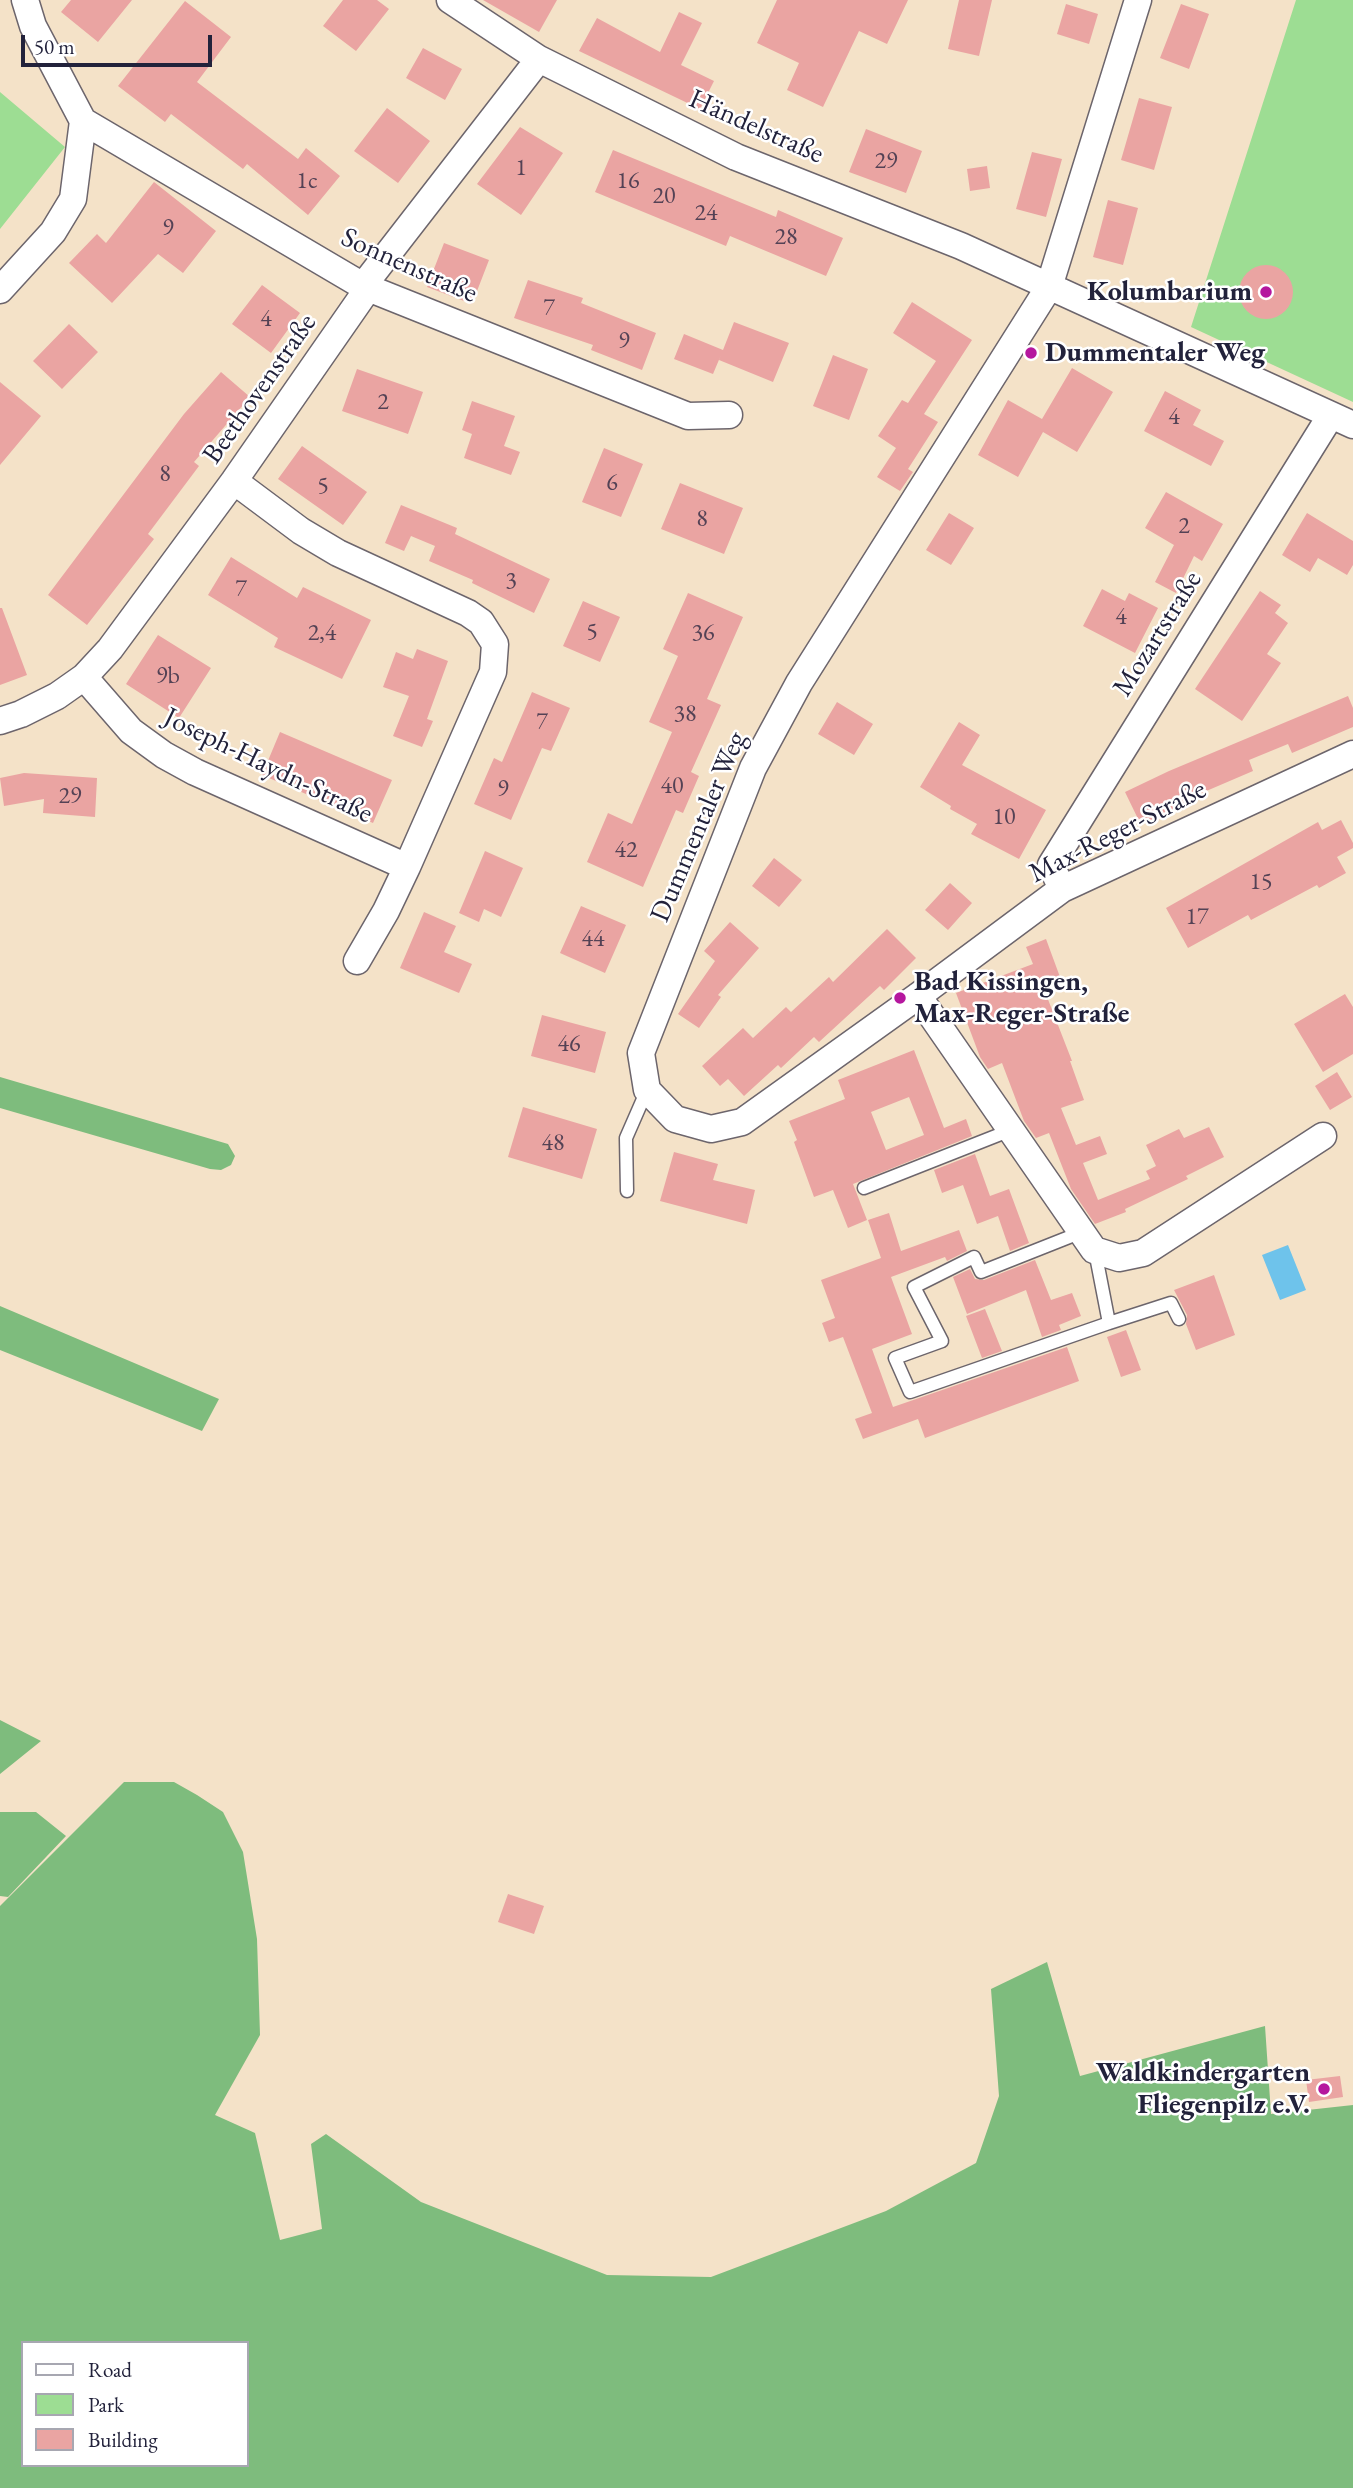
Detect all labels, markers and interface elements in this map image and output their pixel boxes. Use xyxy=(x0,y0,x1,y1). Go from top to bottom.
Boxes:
scale bar xyxy=(24,21,215,65)
text: 50 m xyxy=(34,33,75,60)
street label: Händelstraße xyxy=(683,82,829,172)
house number: 29 xyxy=(874,147,898,175)
house number: 1 xyxy=(515,154,527,182)
house number: 1c xyxy=(296,167,318,195)
house number: 16 xyxy=(616,167,640,195)
house number: 20 xyxy=(652,182,676,210)
house number: 24 xyxy=(694,199,718,227)
house number: 9 xyxy=(162,214,174,242)
street label: Sonnenstraße xyxy=(336,221,482,311)
house number: 28 xyxy=(774,223,798,251)
place label: Kolumbarium xyxy=(1087,275,1252,309)
marker: Kolumbarium xyxy=(1258,284,1274,300)
house number: 7 xyxy=(543,294,555,322)
house number: 4 xyxy=(260,305,272,333)
street label: Beethovenstraße xyxy=(196,308,324,470)
house number: 9 xyxy=(618,327,630,355)
place label: Dummentaler Weg xyxy=(1045,336,1265,370)
marker: Dummentaler Weg xyxy=(1023,345,1039,361)
house number: 2 xyxy=(377,388,389,416)
house number: 4 xyxy=(1168,403,1180,431)
house number: 8 xyxy=(159,460,171,488)
house number: 6 xyxy=(606,469,618,497)
house number: 5 xyxy=(317,472,329,500)
house number: 8 xyxy=(696,505,708,533)
house number: 2 xyxy=(1178,512,1190,540)
street label: Mozartstraße xyxy=(1106,565,1210,703)
house number: 3 xyxy=(505,567,517,595)
house number: 7 xyxy=(235,575,247,603)
house number: 4 xyxy=(1115,603,1127,631)
house number: 5 xyxy=(586,618,598,646)
house number: 2,4 xyxy=(308,619,336,647)
house number: 36 xyxy=(691,619,715,647)
house number: 9b xyxy=(156,662,180,690)
house number: 38 xyxy=(673,700,697,728)
street label: Joseph-Haydn-Straße xyxy=(158,701,378,831)
house number: 7 xyxy=(536,708,548,736)
street label: Dummentaler Weg xyxy=(644,727,754,927)
house number: 40 xyxy=(660,772,684,800)
street label: Max-Reger-Straße xyxy=(1024,773,1212,891)
house number: 9 xyxy=(497,775,509,803)
house number: 29 xyxy=(58,782,82,810)
house number: 10 xyxy=(992,803,1016,831)
house number: 42 xyxy=(614,836,638,864)
house number: 15 xyxy=(1249,868,1273,896)
house number: 17 xyxy=(1185,903,1209,931)
house number: 44 xyxy=(581,925,605,953)
place label: Bad Kissingen, Max-Reger-Straße xyxy=(914,965,1129,1031)
marker: Bad Kissingen, Max-Reger-Straße xyxy=(892,990,908,1006)
house number: 46 xyxy=(557,1030,581,1058)
house number: 48 xyxy=(541,1129,565,1157)
place label: Waldkindergarten Fliegenpilz e.V. xyxy=(1096,2056,1310,2122)
marker: Waldkindergarten Fliegenpilz e.V. xyxy=(1316,2081,1332,2097)
legend xyxy=(21,2341,248,2467)
text: Road xyxy=(88,2356,132,2383)
text: Park xyxy=(88,2391,124,2418)
text: Building xyxy=(88,2426,158,2453)

